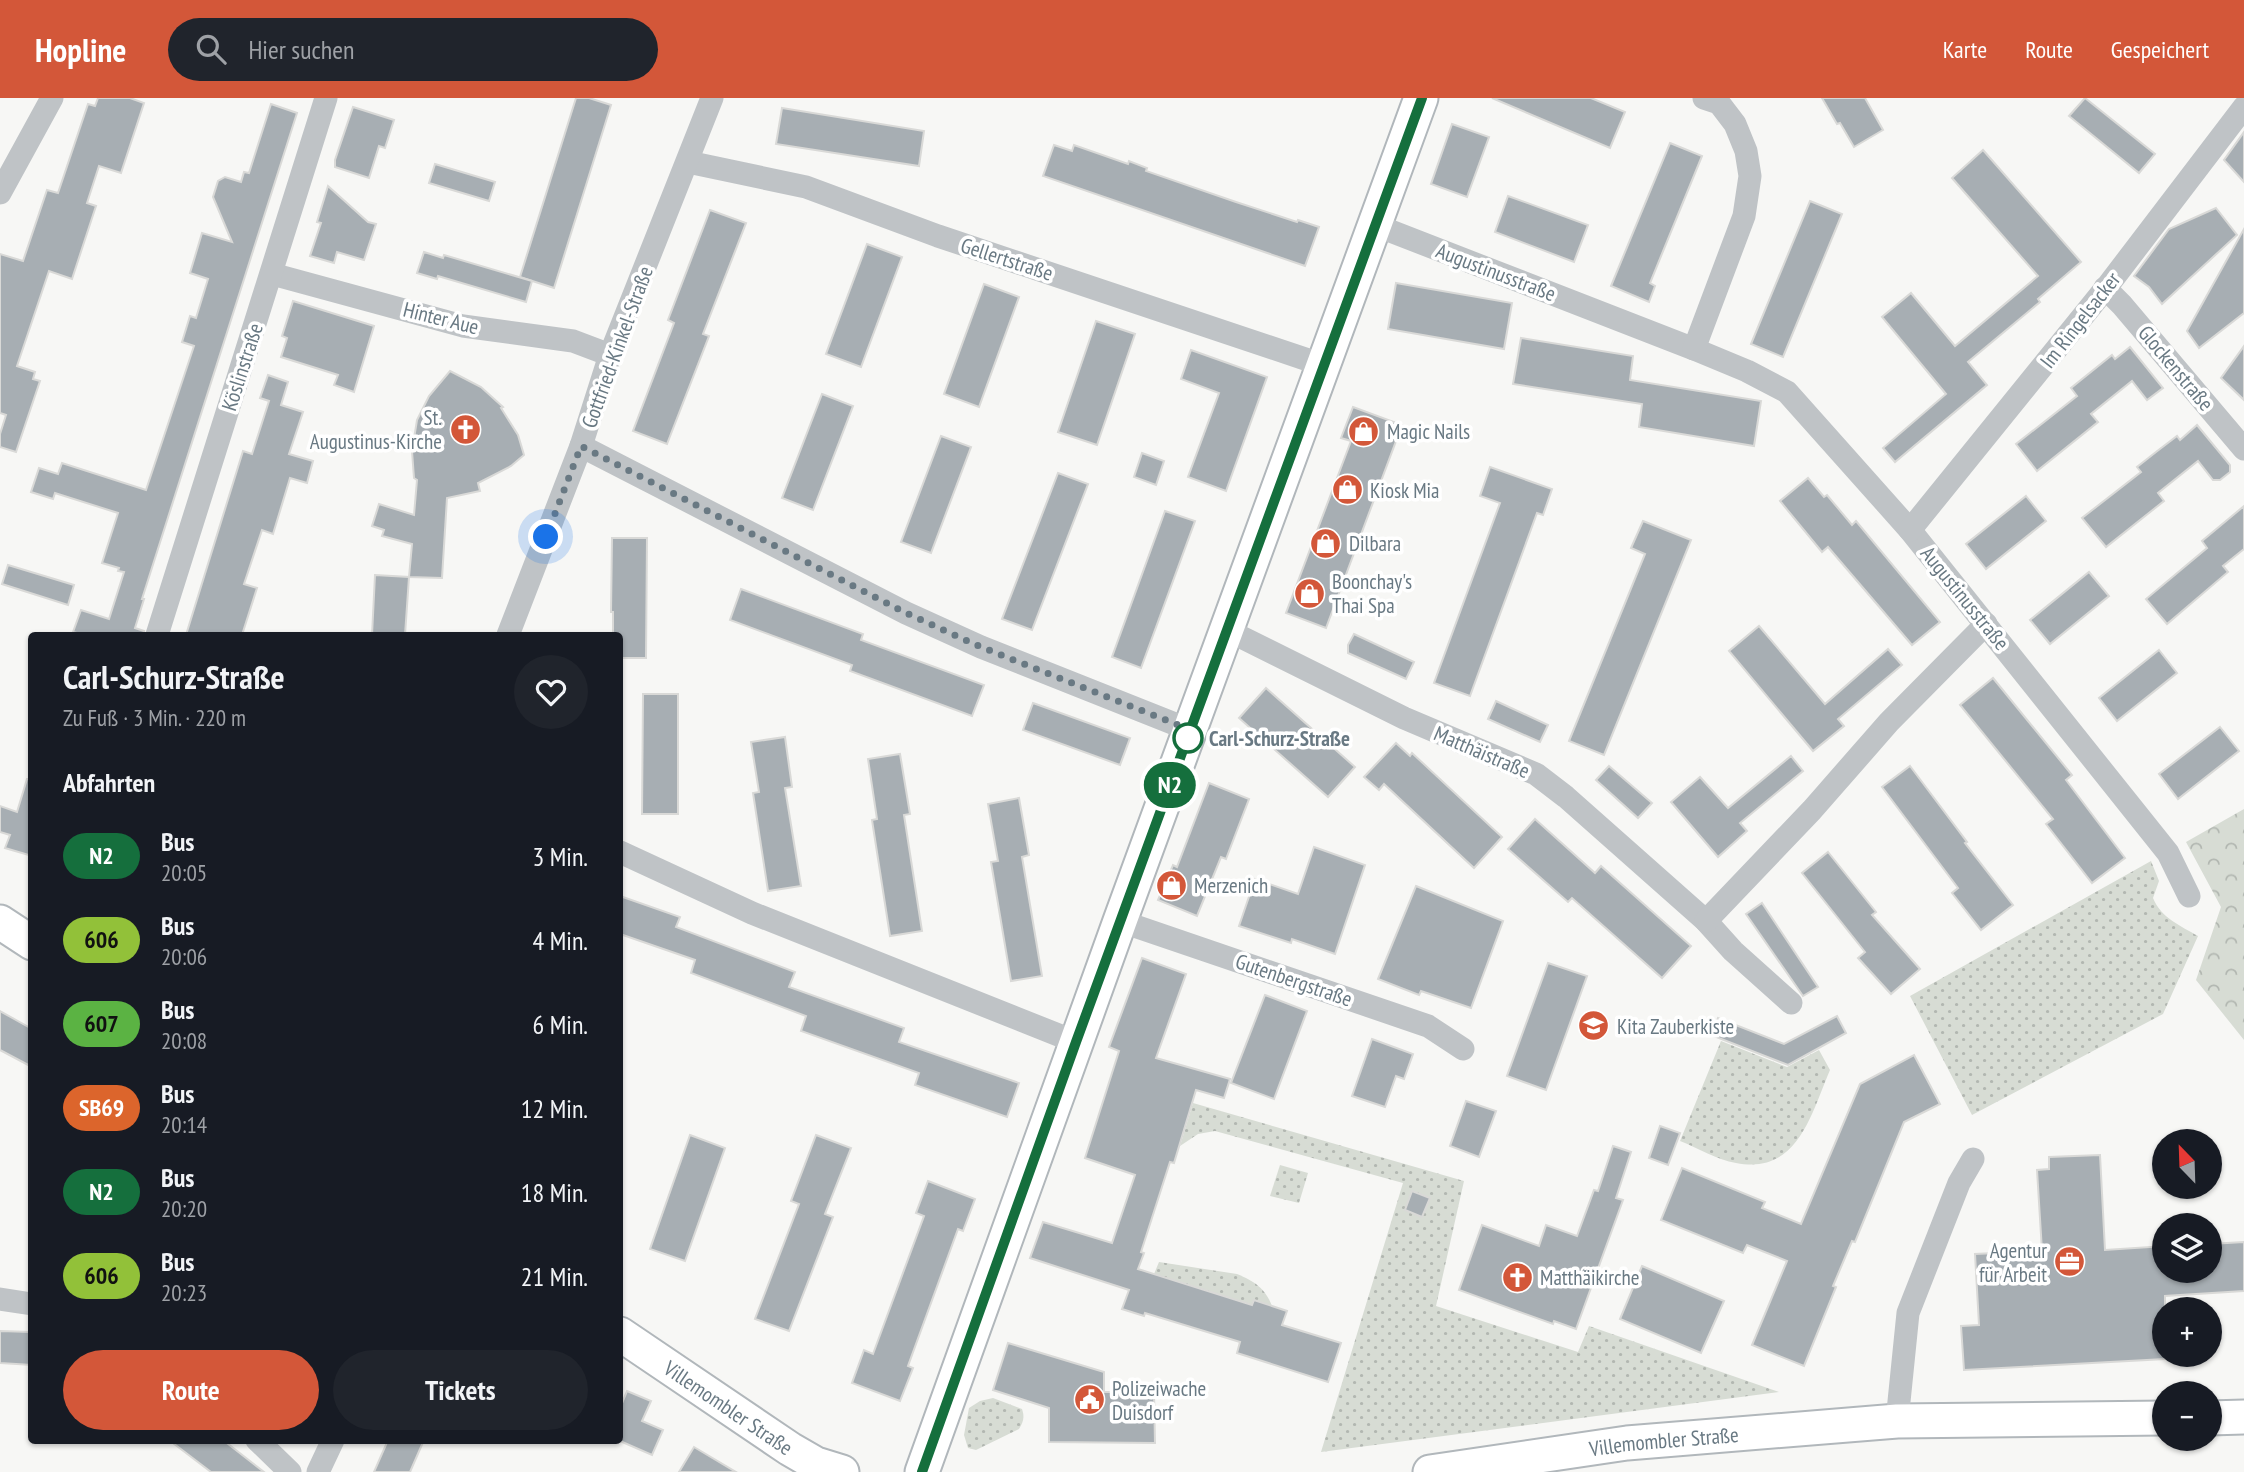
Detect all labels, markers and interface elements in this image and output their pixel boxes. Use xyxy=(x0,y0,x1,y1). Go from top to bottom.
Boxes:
search box xyxy=(168,18,658,81)
text: Hopline xyxy=(35,28,126,71)
icon: search xyxy=(192,30,230,68)
text: Hier suchen xyxy=(248,33,354,66)
text: Karte xyxy=(1943,34,1987,65)
text: Route xyxy=(2025,34,2073,65)
text: Gespeichert xyxy=(2111,34,2209,65)
street label: Gellertstraße xyxy=(957,231,1057,287)
street label: Augustinusstraße xyxy=(1432,237,1560,307)
street label: Gottfried-Kinkel-Straße xyxy=(575,262,659,432)
street label: Im Ringelsacker xyxy=(2034,266,2126,374)
street label: Hinter Aue xyxy=(401,296,481,340)
street label: Köslinstraße xyxy=(215,320,269,414)
street label: Glockenstraße xyxy=(2132,320,2220,416)
place label: St. Augustinus-Kirche xyxy=(310,404,442,455)
church icon: St. Augustinus-Kirche xyxy=(448,412,482,446)
shop icon: Magic Nails xyxy=(1347,414,1381,448)
place label: Magic Nails xyxy=(1387,418,1470,445)
shop icon: Kiosk Mia xyxy=(1330,473,1364,507)
place label: Kiosk Mia xyxy=(1370,477,1440,504)
your location xyxy=(528,519,563,554)
shop icon: Dilbara xyxy=(1309,526,1343,560)
place label: Dilbara xyxy=(1349,530,1401,557)
street label: Augustinusstraße xyxy=(1915,541,2015,655)
place label: Boonchay's Thai Spa xyxy=(1332,568,1412,619)
shop icon: Boonchay's Thai Spa xyxy=(1292,576,1326,610)
text: Carl-Schurz-Straße xyxy=(63,655,285,698)
button: heart xyxy=(514,655,588,729)
text: Zu Fuß · 3 Min. · 220 m xyxy=(63,703,246,732)
street label: Matthäistraße xyxy=(1430,720,1534,784)
marker: Carl-Schurz-Straße xyxy=(1173,723,1203,753)
place label: Carl-Schurz-Straße xyxy=(1209,725,1350,752)
line badge: N2 xyxy=(1138,762,1202,808)
text: Abfahrten xyxy=(63,766,155,799)
text: N2 xyxy=(1158,769,1182,800)
text: Bus xyxy=(161,825,194,858)
text: N2 xyxy=(89,840,114,871)
text: 3 Min. xyxy=(533,840,588,873)
text: 20:05 xyxy=(161,858,207,887)
shop icon: Merzenich xyxy=(1154,868,1188,902)
place label: Merzenich xyxy=(1194,872,1268,899)
text: Bus xyxy=(161,909,194,942)
text: 606 xyxy=(84,924,119,955)
text: 4 Min. xyxy=(533,924,588,957)
text: 20:06 xyxy=(161,942,207,971)
street label: Gutenbergstraße xyxy=(1232,947,1356,1013)
text: Bus xyxy=(161,993,194,1026)
text: 607 xyxy=(84,1008,119,1039)
text: 6 Min. xyxy=(533,1008,588,1041)
school or university icon: Kita Zauberkiste xyxy=(1577,1009,1611,1043)
place label: Kita Zauberkiste xyxy=(1617,1013,1734,1040)
text: 20:08 xyxy=(161,1026,207,1055)
text: Bus xyxy=(161,1077,194,1110)
text: SB69 xyxy=(79,1092,124,1123)
text: 12 Min. xyxy=(521,1092,588,1125)
text: 20:14 xyxy=(161,1110,207,1139)
north arrow xyxy=(2152,1129,2222,1199)
map controls xyxy=(2152,1129,2222,1451)
text: Bus xyxy=(161,1161,194,1194)
text: N2 xyxy=(89,1176,114,1207)
text: 18 Min. xyxy=(521,1176,588,1209)
text: 20:20 xyxy=(161,1194,207,1223)
button: layers xyxy=(2152,1213,2222,1283)
place label: Agentur für Arbeit xyxy=(1979,1237,2047,1288)
text: Bus xyxy=(161,1245,194,1278)
office icon: Agentur für Arbeit xyxy=(2053,1245,2087,1279)
text: 606 xyxy=(84,1260,119,1291)
text: 21 Min. xyxy=(521,1260,588,1293)
church icon: Matthäikirche xyxy=(1500,1260,1534,1294)
place label: Matthäikirche xyxy=(1540,1264,1639,1291)
text: 20:23 xyxy=(161,1278,207,1307)
button: + xyxy=(2152,1297,2222,1367)
button: Route xyxy=(63,1350,319,1430)
button: Tickets xyxy=(333,1350,588,1430)
street label: Villemombler Straße xyxy=(658,1354,798,1461)
place label: Polizeiwache Duisdorf xyxy=(1112,1375,1206,1426)
button: − xyxy=(2152,1381,2222,1451)
public building icon: Polizeiwache Duisdorf xyxy=(1072,1383,1106,1417)
street label: Villemombler Straße xyxy=(1586,1420,1740,1462)

